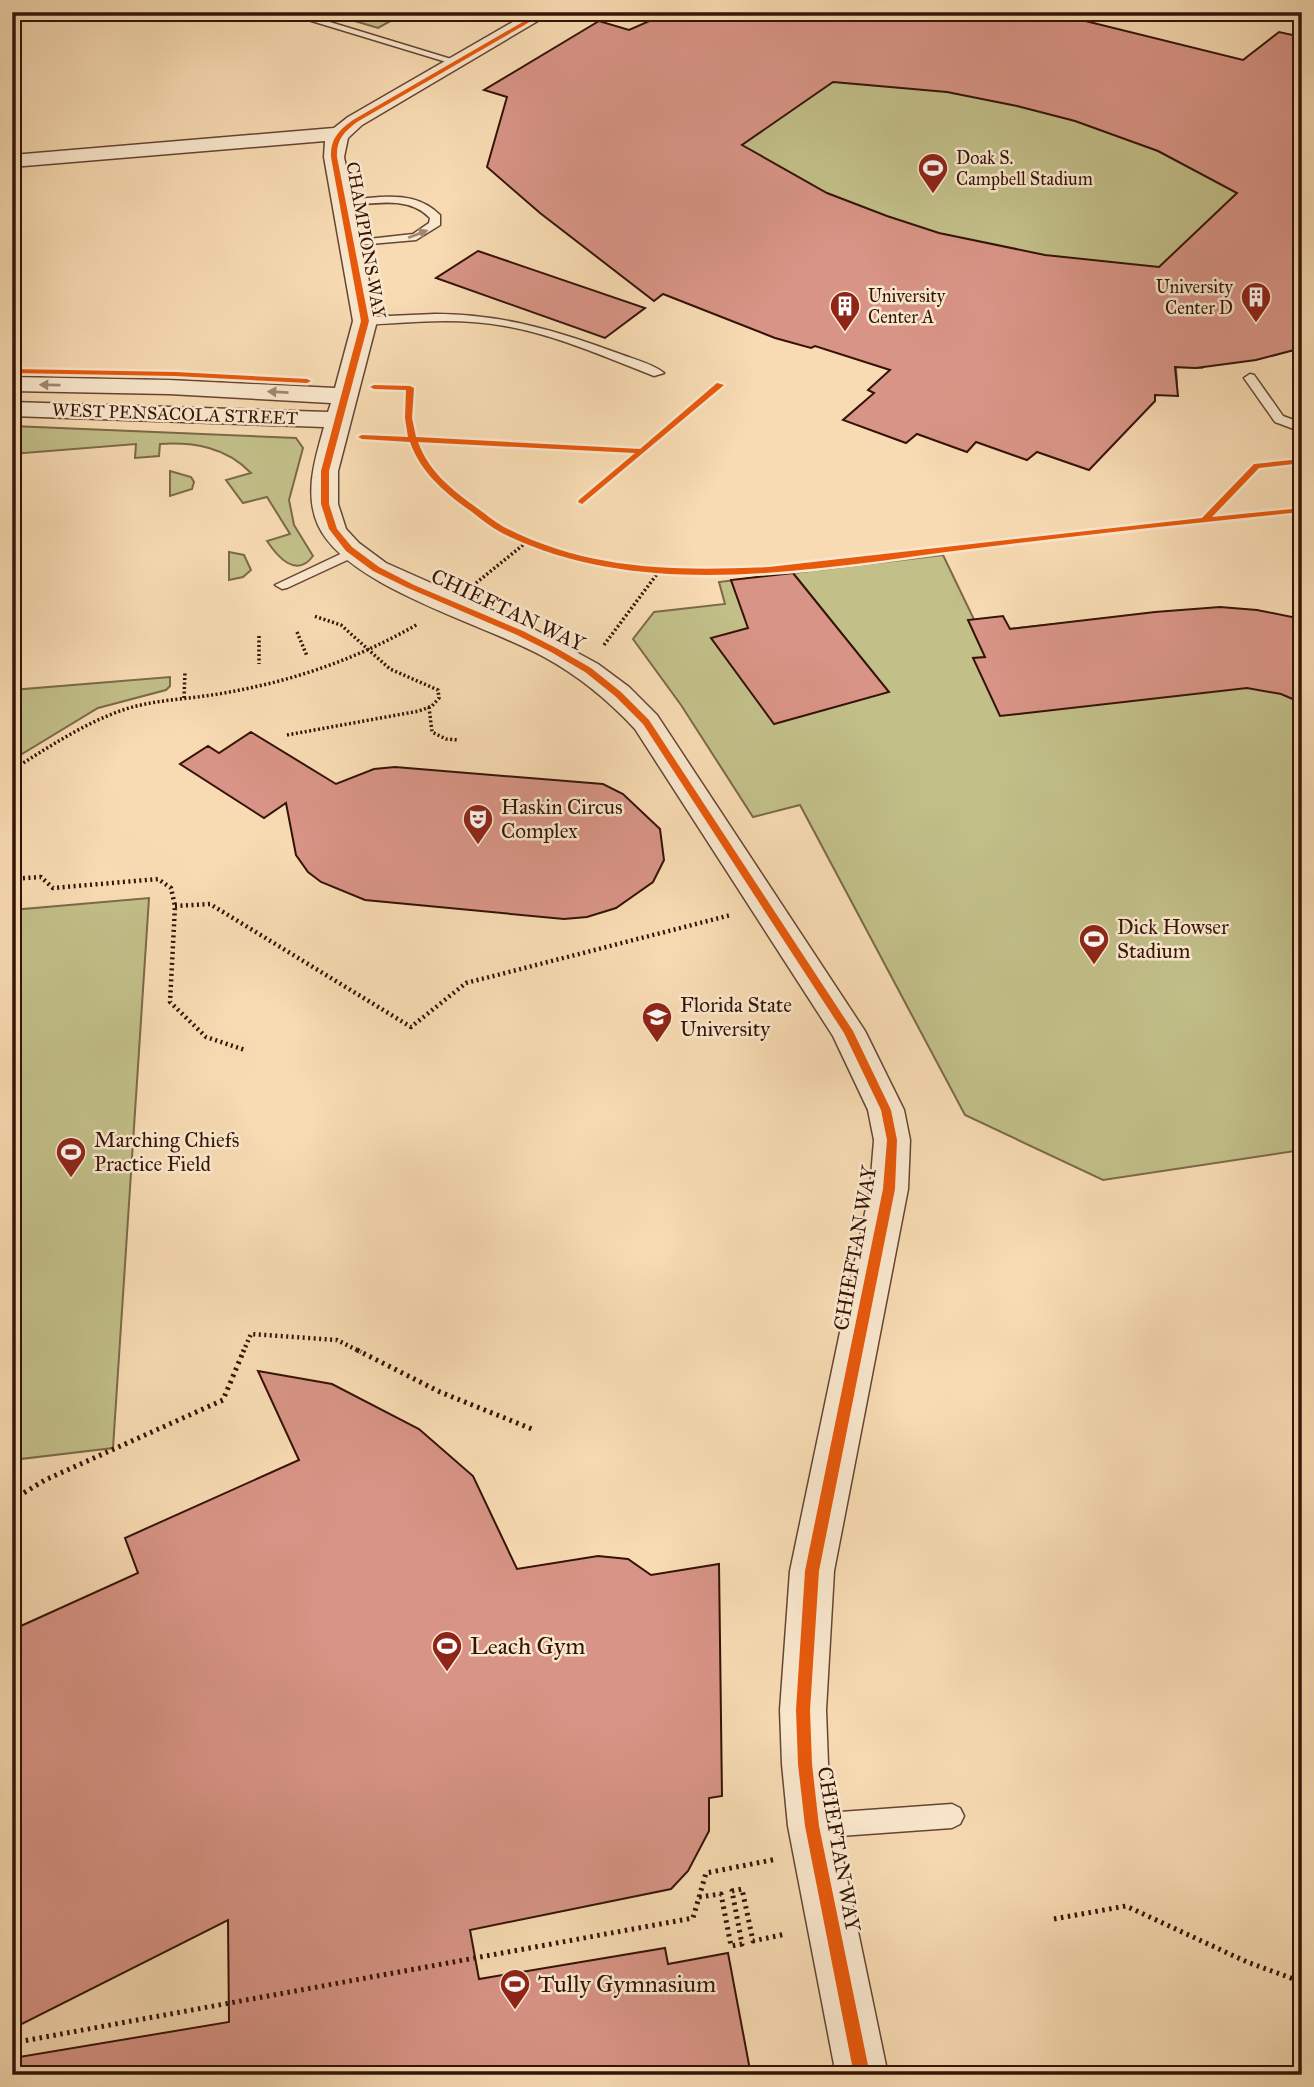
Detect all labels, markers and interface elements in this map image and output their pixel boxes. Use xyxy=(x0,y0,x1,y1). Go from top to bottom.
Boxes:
place label: Doak S. Campbell Stadium xyxy=(956,147,1093,190)
sports icon: Doak S. Campbell Stadium xyxy=(916,151,950,195)
street label: CHAMPIONS WAY xyxy=(341,160,391,321)
one-way arrow xyxy=(407,229,428,240)
place label: University Center D xyxy=(1156,276,1234,319)
building icon: University Center D xyxy=(1239,280,1273,324)
place label: University Center A xyxy=(868,285,946,328)
building icon: University Center A xyxy=(828,289,862,333)
one-way arrow xyxy=(39,379,61,390)
one-way arrow xyxy=(266,387,288,398)
street label: WEST PENSACOLA STREET xyxy=(52,399,298,429)
street label: CHIEFTAN WAY xyxy=(427,563,590,657)
place label: Haskin Circus Complex xyxy=(501,794,623,844)
theatre icon: Haskin Circus Complex xyxy=(461,802,495,846)
place label: Dick Howser Stadium xyxy=(1117,914,1229,964)
sports icon: Dick Howser Stadium xyxy=(1077,922,1111,966)
place label: Florida State University xyxy=(680,992,792,1042)
school or university icon: Florida State University xyxy=(640,1000,674,1044)
place label: Marching Chiefs Practice Field xyxy=(94,1127,239,1177)
sports icon: Marching Chiefs Practice Field xyxy=(54,1135,88,1179)
street label: CHIEFTAN WAY xyxy=(828,1163,882,1332)
sports icon: Leach Gym xyxy=(430,1629,464,1673)
place label: Leach Gym xyxy=(470,1631,585,1661)
street label: CHIEFTAN WAY xyxy=(812,1765,866,1934)
sports icon: Tully Gymnasium xyxy=(498,1967,532,2011)
place label: Tully Gymnasium xyxy=(538,1969,716,1999)

